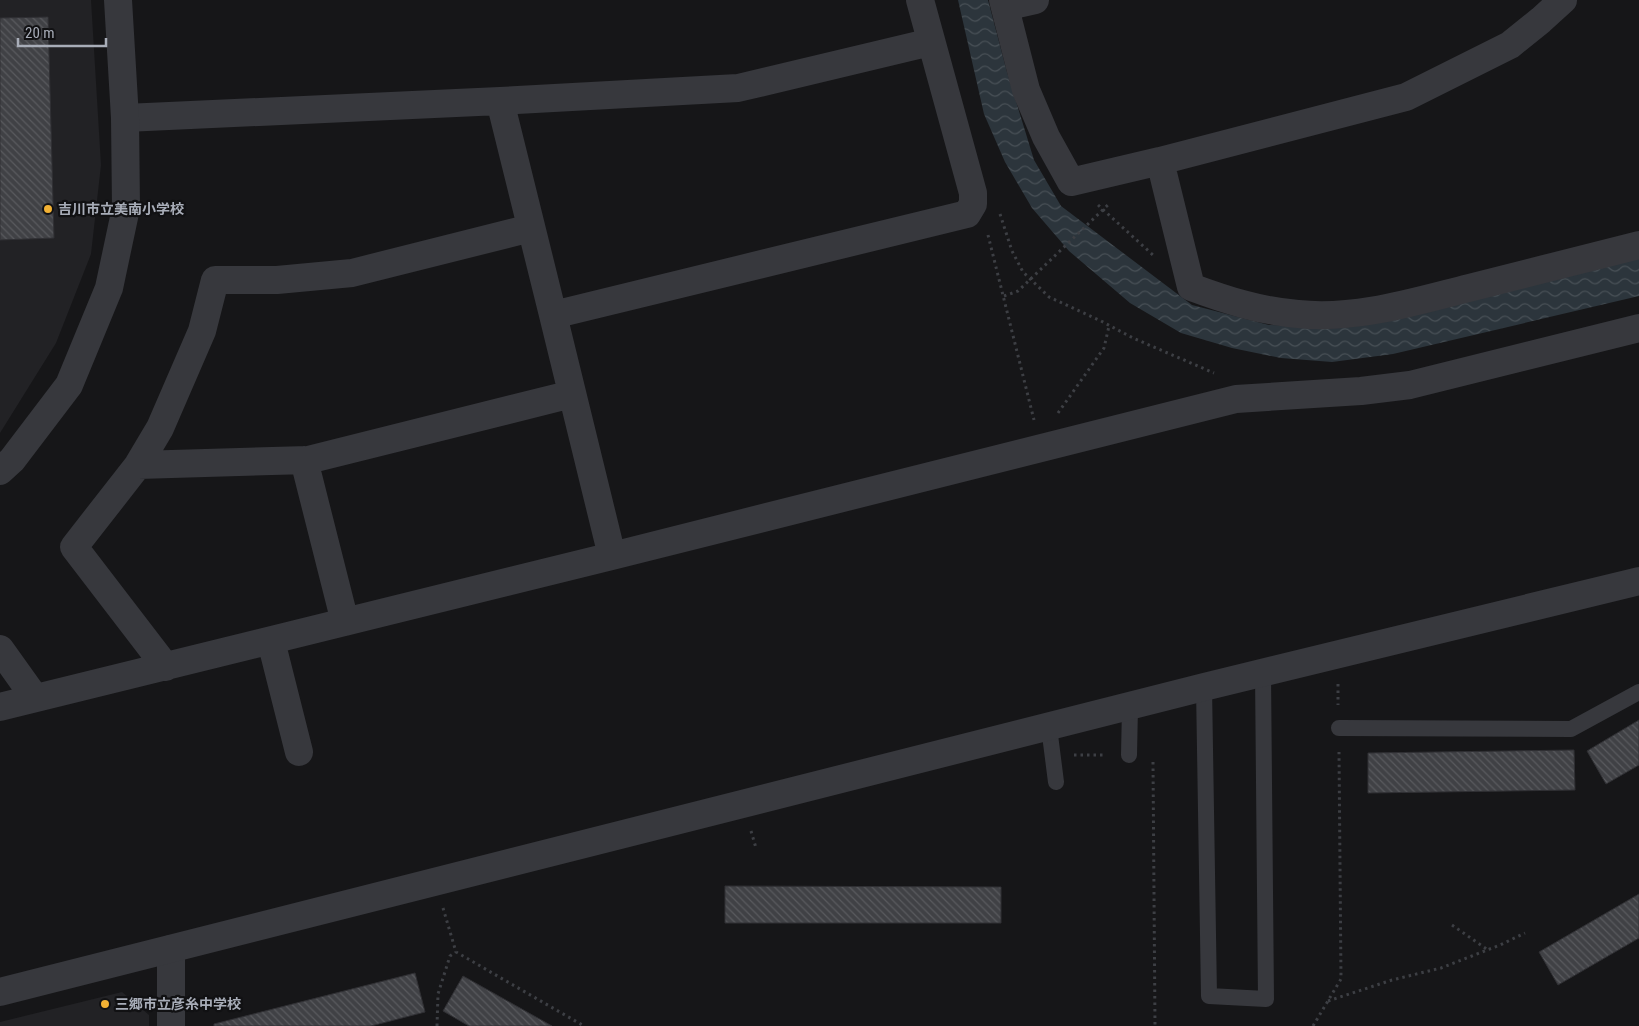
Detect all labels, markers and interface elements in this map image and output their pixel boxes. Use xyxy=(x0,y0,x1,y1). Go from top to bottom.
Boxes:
scale bar xyxy=(18,15,105,47)
text: 20 m xyxy=(25,24,55,42)
place label: 吉川市立美南小学校 xyxy=(58,201,184,217)
marker: 吉川市立美南小学校 xyxy=(42,203,54,215)
place label: 三郷市立彦糸中学校 xyxy=(115,996,241,1012)
marker: 三郷市立彦糸中学校 xyxy=(99,998,111,1010)

